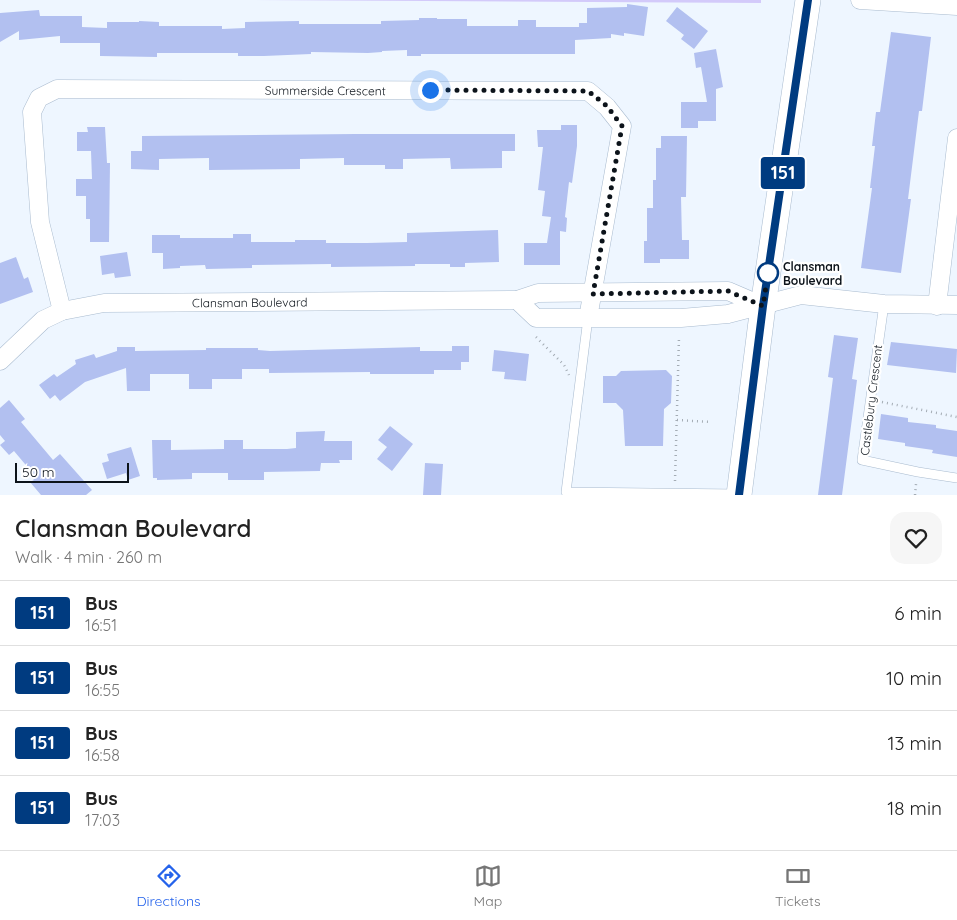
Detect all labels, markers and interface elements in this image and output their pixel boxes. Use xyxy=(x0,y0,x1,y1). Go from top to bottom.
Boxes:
your location xyxy=(418,78,443,103)
street label: Summerside Crescent xyxy=(265,82,386,98)
line badge: 151 xyxy=(754,157,812,189)
text: 151 xyxy=(771,161,795,184)
place label: Clansman Boulevard xyxy=(783,259,842,288)
marker: Clansman Boulevard xyxy=(757,262,779,284)
street label: Clansman Boulevard xyxy=(192,294,308,310)
street label: Castlebury Crescent xyxy=(857,344,885,456)
scale bar xyxy=(15,460,129,483)
text: 50 m xyxy=(22,463,55,481)
button: heart xyxy=(890,512,942,564)
text: Clansman Boulevard xyxy=(15,513,251,543)
text: Walk · 4 min · 260 m xyxy=(15,547,162,567)
text: Bus xyxy=(85,591,118,615)
text: 151 xyxy=(30,601,55,624)
text: 6 min xyxy=(894,601,942,625)
text: 16:51 xyxy=(85,615,117,635)
text: Bus xyxy=(85,656,118,680)
text: 151 xyxy=(30,666,55,689)
text: 10 min xyxy=(886,666,942,690)
text: 16:55 xyxy=(85,680,120,700)
text: Bus xyxy=(85,721,118,745)
text: 151 xyxy=(30,731,55,754)
text: 13 min xyxy=(887,731,942,755)
text: 16:58 xyxy=(85,745,120,765)
text: Bus xyxy=(85,786,118,810)
text: 151 xyxy=(30,796,55,819)
text: 18 min xyxy=(887,796,942,820)
text: 17:03 xyxy=(85,810,120,830)
tab: Directions xyxy=(136,862,201,910)
tab: Map xyxy=(474,862,502,910)
tab: Tickets xyxy=(775,862,820,910)

